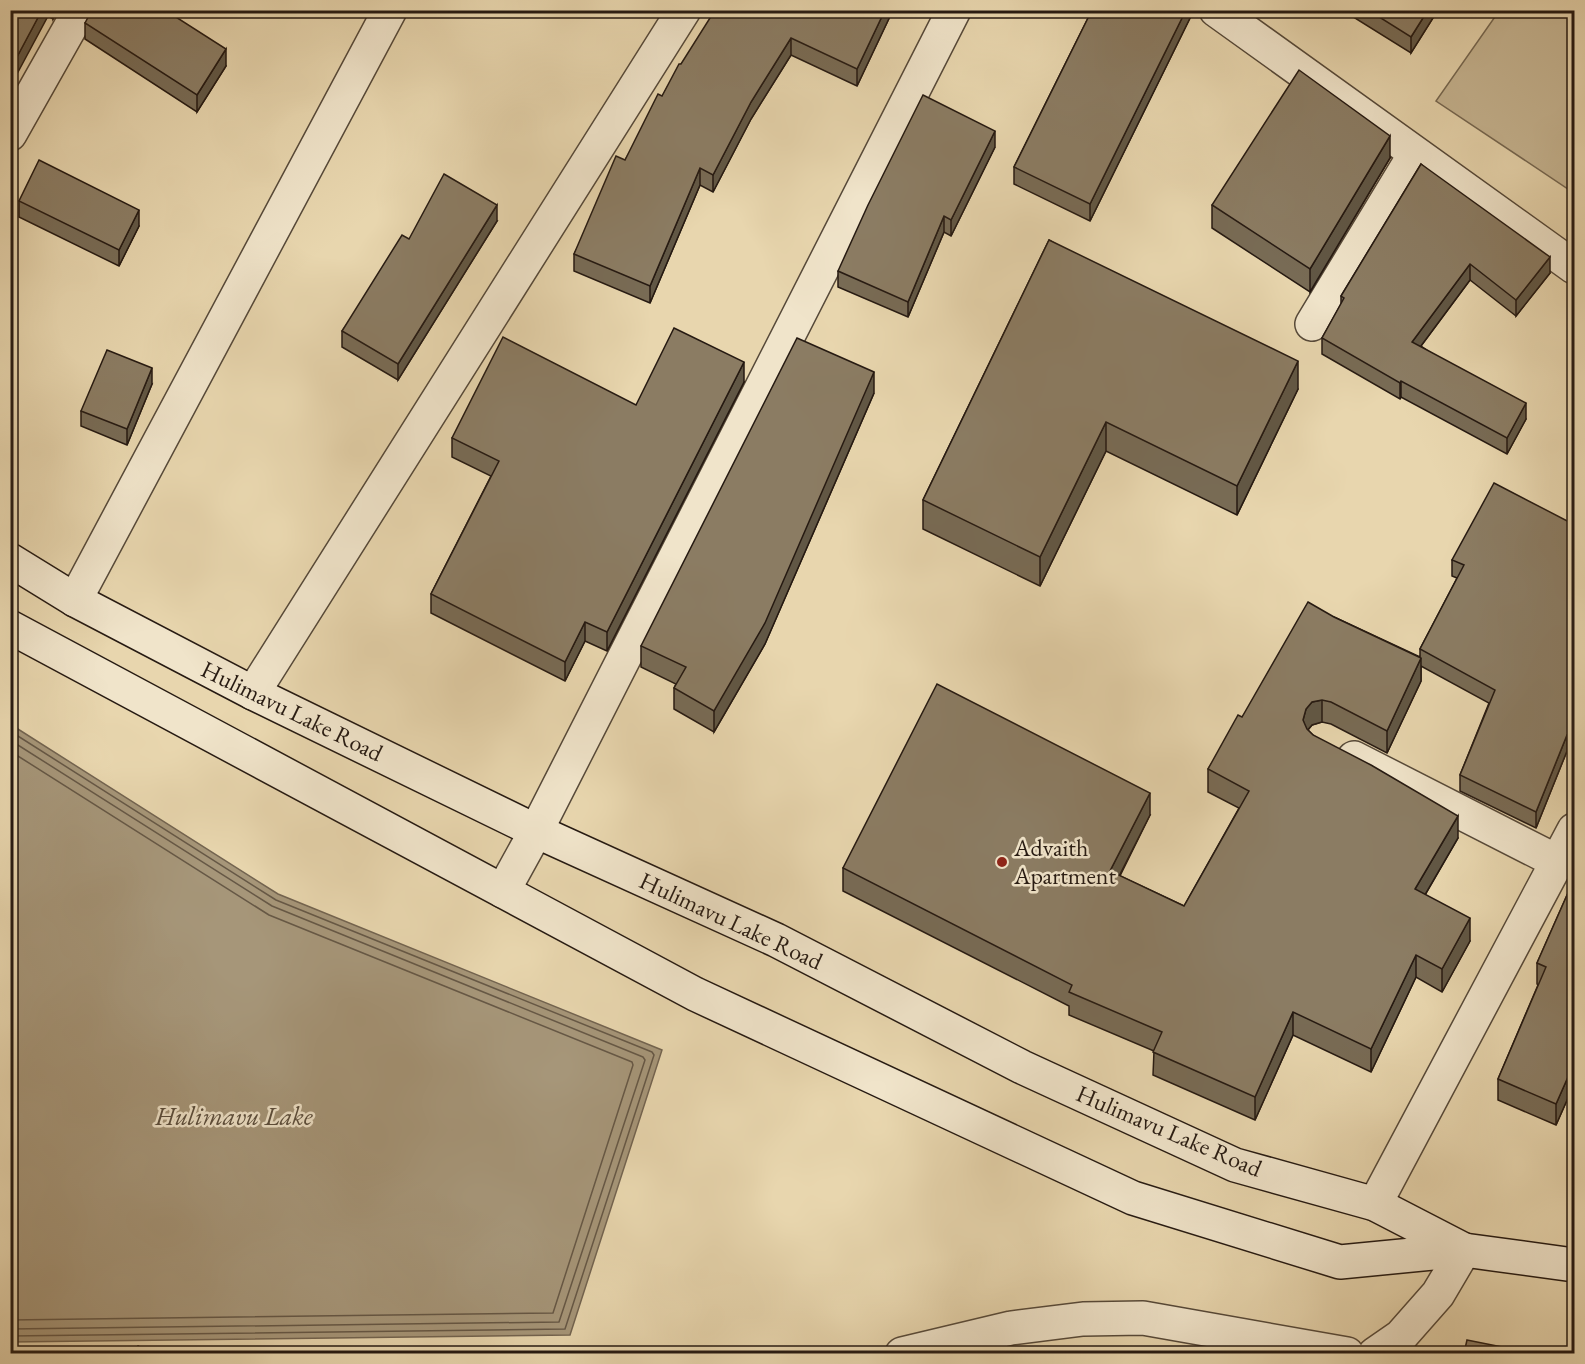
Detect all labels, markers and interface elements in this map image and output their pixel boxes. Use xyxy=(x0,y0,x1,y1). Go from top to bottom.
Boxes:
street label: Hulimavu Lake Road xyxy=(196,653,389,768)
place label: Advaith Apartment xyxy=(1013,832,1116,891)
marker: Advaith Apartment xyxy=(995,855,1009,869)
street label: Hulimavu Lake Road xyxy=(635,865,829,977)
street label: Hulimavu Lake Road xyxy=(1072,1077,1267,1184)
water label: Hulimavu Lake xyxy=(154,1099,314,1133)

